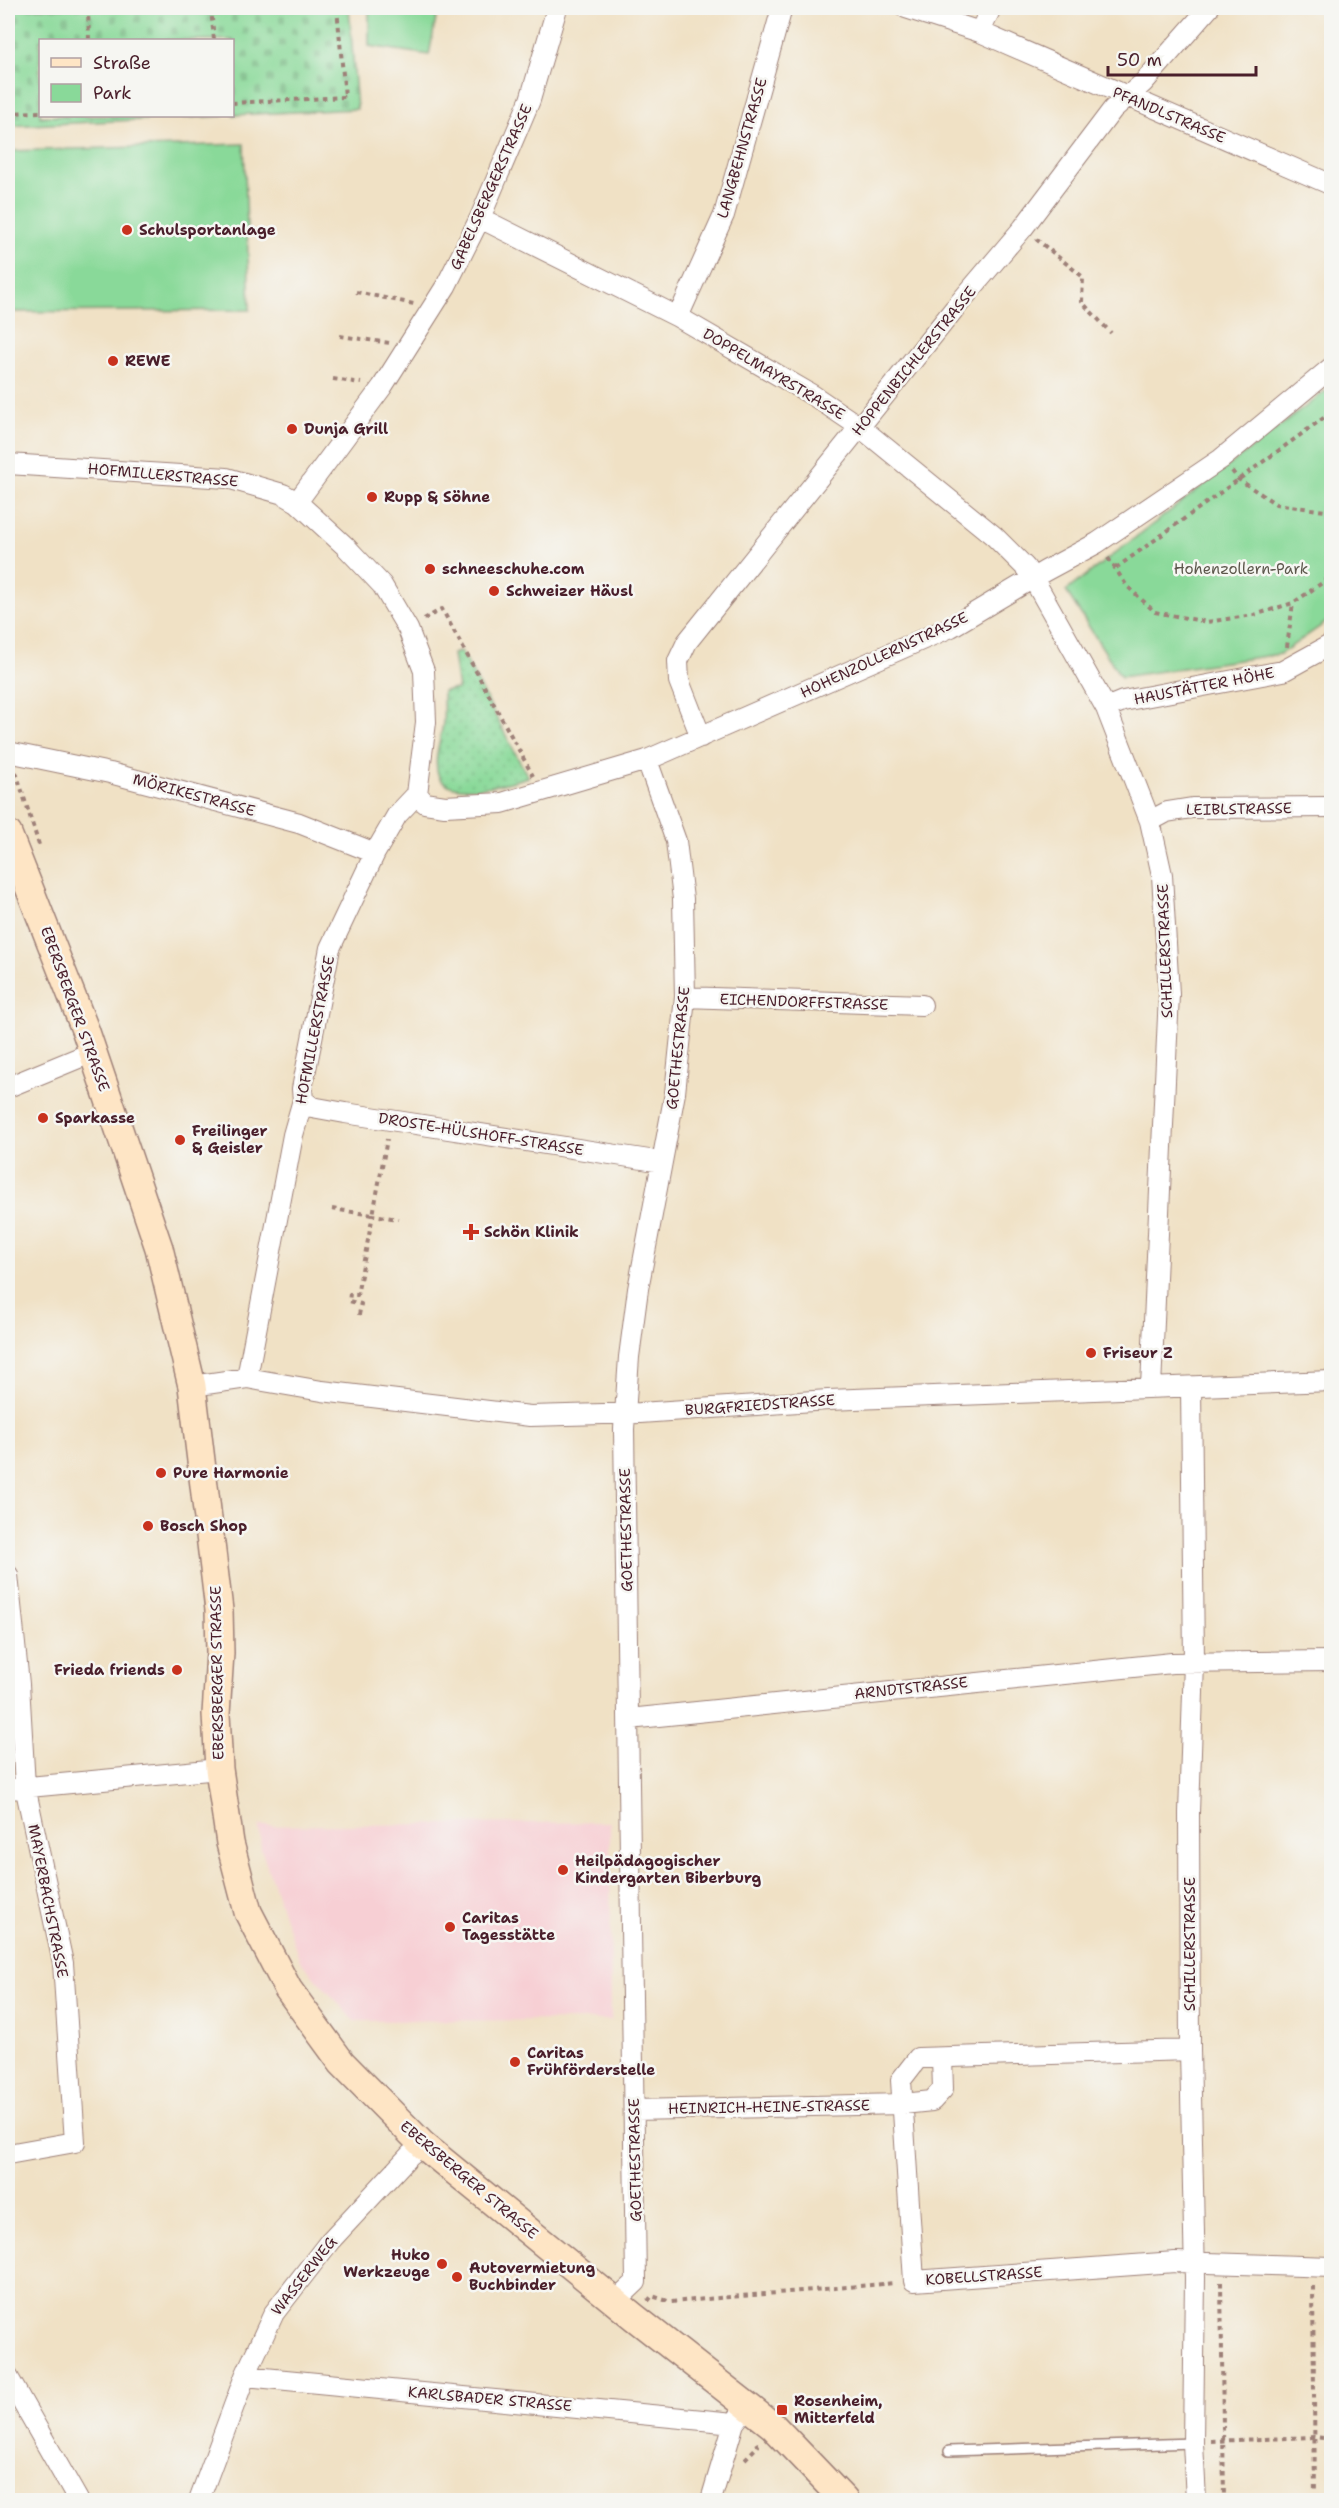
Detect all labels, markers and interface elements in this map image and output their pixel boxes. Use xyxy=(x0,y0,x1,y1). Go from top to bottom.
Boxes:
legend xyxy=(39,39,234,117)
scale bar xyxy=(1108,39,1256,77)
text: 50 m xyxy=(1117,48,1162,72)
text: Straße xyxy=(93,51,151,75)
street label: LANGBEHNSTRASSE xyxy=(712,75,772,221)
text: Park xyxy=(93,81,132,105)
street label: PFANDLSTRASSE xyxy=(1110,82,1228,148)
street label: GABELSBERGERSTRASSE xyxy=(445,101,537,273)
place label: Schulsportanlage xyxy=(139,220,276,240)
marker: Schulsportanlage xyxy=(120,223,134,237)
street label: HOPPENBICHLERSTRASSE xyxy=(847,282,981,440)
street label: DOPPELMAYRSTRASSE xyxy=(699,324,849,424)
place label: REWE xyxy=(125,351,170,371)
marker: REWE xyxy=(106,354,120,368)
place label: Dunja Grill xyxy=(304,419,388,439)
marker: Dunja Grill xyxy=(285,422,299,436)
street label: HOFMILLERSTRASSE xyxy=(87,458,239,492)
place label: Rupp & Söhne xyxy=(384,487,490,507)
marker: Rupp & Söhne xyxy=(365,490,379,504)
place label: schneeschuhe.com xyxy=(442,559,585,579)
park label: Hohenzollern-Park xyxy=(1174,559,1308,579)
marker: schneeschuhe.com xyxy=(423,562,437,576)
place label: Schweizer Häusl xyxy=(506,581,633,601)
marker: Schweizer Häusl xyxy=(487,584,501,598)
street label: HOHENZOLLERNSTRASSE xyxy=(797,607,971,703)
street label: HAUSTÄTTER HÖHE xyxy=(1132,663,1276,709)
street label: MÖRIKESTRASSE xyxy=(131,769,257,821)
street label: LEIBLSTRASSE xyxy=(1186,798,1292,820)
street label: SCHILLERSTRASSE xyxy=(1153,883,1177,1019)
street label: EBERSBERGER STRASSE xyxy=(36,924,114,1094)
street label: HOFMILLERSTRASSE xyxy=(291,954,339,1106)
street label: GOETHESTRASSE xyxy=(662,985,694,1111)
street label: EICHENDORFFSTRASSE xyxy=(719,989,889,1015)
place label: Sparkasse xyxy=(55,1108,135,1128)
street label: DROSTE-HÜLSHOFF-STRASSE xyxy=(377,1108,585,1160)
marker: Sparkasse xyxy=(36,1111,50,1125)
place label: Freilinger & Geisler xyxy=(192,1121,268,1158)
marker: Freilinger & Geisler xyxy=(173,1133,187,1147)
place label: Schön Klinik xyxy=(484,1222,579,1242)
marker: Schön Klinik xyxy=(462,1223,480,1241)
place label: Friseur Z xyxy=(1103,1343,1173,1363)
marker: Friseur Z xyxy=(1084,1346,1098,1360)
street label: BURGFRIEDSTRASSE xyxy=(684,1390,836,1420)
place label: Pure Harmonie xyxy=(173,1463,289,1483)
marker: Pure Harmonie xyxy=(154,1466,168,1480)
street label: GOETHESTRASSE xyxy=(615,1468,637,1592)
place label: Bosch Shop xyxy=(160,1516,247,1536)
marker: Bosch Shop xyxy=(141,1519,155,1533)
street label: EBERSBERGER STRASSE xyxy=(205,1586,229,1760)
place label: Frieda friends xyxy=(54,1660,165,1680)
marker: Frieda friends xyxy=(170,1663,184,1677)
street label: ARNDTSTRASSE xyxy=(853,1672,969,1704)
street label: MAYERBACHSTRASSE xyxy=(23,1822,73,1980)
place label: Heilpädagogischer Kindergarten Biberburg xyxy=(575,1851,762,1888)
marker: Heilpädagogischer Kindergarten Biberburg xyxy=(556,1863,570,1877)
street label: SCHILLERSTRASSE xyxy=(1180,1877,1200,2011)
place label: Caritas Tagesstätte xyxy=(462,1908,555,1945)
marker: Caritas Tagesstätte xyxy=(443,1920,457,1934)
place label: Caritas Frühförderstelle xyxy=(527,2043,655,2080)
marker: Caritas Frühförderstelle xyxy=(508,2055,522,2069)
street label: HEINRICH-HEINE-STRASSE xyxy=(668,2095,870,2119)
street label: GOETHESTRASSE xyxy=(624,2098,646,2222)
street label: EBERSBERGER STRASSE xyxy=(396,2116,542,2244)
street label: WASSERWEG xyxy=(267,2232,341,2320)
place label: Huko Werkzeuge xyxy=(343,2245,430,2282)
marker: Huko Werkzeuge xyxy=(435,2257,449,2271)
place label: Autovermietung Buchbinder xyxy=(469,2258,595,2295)
street label: KOBELLSTRASSE xyxy=(925,2262,1043,2290)
marker: Autovermietung Buchbinder xyxy=(450,2270,464,2284)
street label: KARLSBADER STRASSE xyxy=(407,2382,573,2416)
place label: Rosenheim, Mitterfeld xyxy=(794,2391,883,2428)
marker: Rosenheim, Mitterfeld xyxy=(775,2403,789,2417)

